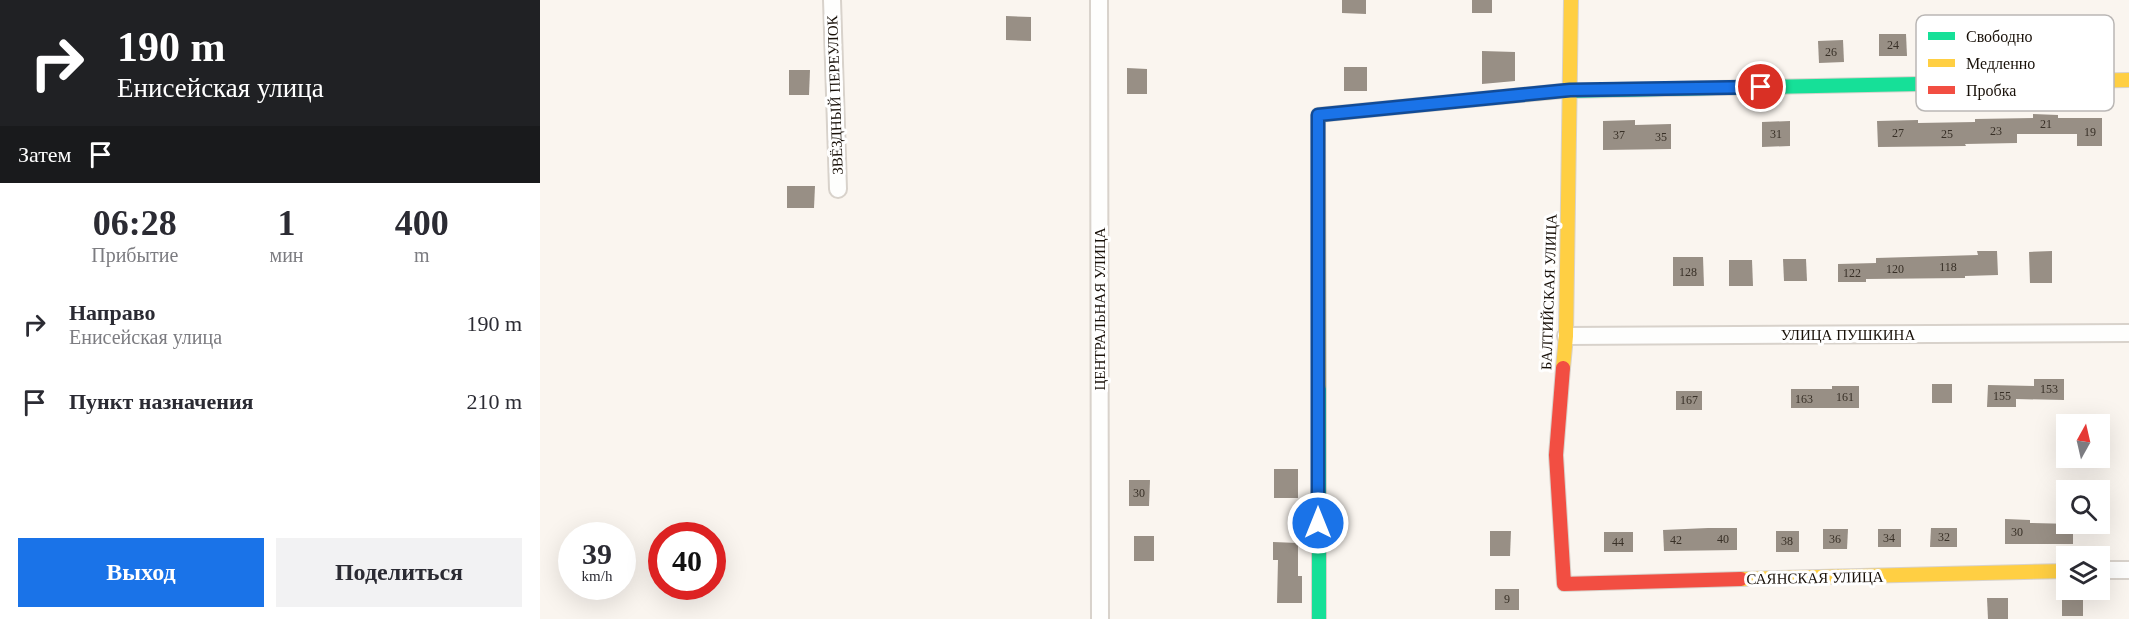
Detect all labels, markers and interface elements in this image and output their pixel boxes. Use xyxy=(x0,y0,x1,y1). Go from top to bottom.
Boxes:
street label: ЗВЁЗДНЫЙ ПЕРЕУЛОК xyxy=(824,14,846,175)
legend xyxy=(1916,15,2114,111)
icon: right xyxy=(18,24,96,102)
text: 190 m xyxy=(117,24,226,70)
text: Свободно xyxy=(1966,28,2033,46)
house number: 24 xyxy=(1887,38,1899,52)
house number: 26 xyxy=(1825,45,1837,59)
text: Медленно xyxy=(1966,55,2035,73)
pin xyxy=(1735,61,1786,112)
icon: arrive xyxy=(1744,70,1777,103)
text: Енисейская улица xyxy=(117,73,324,103)
text: Пробка xyxy=(1966,82,2016,100)
house number: 21 xyxy=(2040,117,2052,131)
house number: 23 xyxy=(1990,124,2002,138)
house number: 19 xyxy=(2084,125,2096,139)
house number: 27 xyxy=(1892,126,1904,140)
house number: 31 xyxy=(1770,127,1782,141)
house number: 25 xyxy=(1941,127,1953,141)
house number: 37 xyxy=(1613,128,1625,142)
house number: 35 xyxy=(1655,130,1667,144)
icon: arrive xyxy=(84,138,117,171)
text: Затем xyxy=(18,142,72,167)
text: 06:28 xyxy=(93,203,177,243)
text: 1 xyxy=(278,203,296,243)
text: 400 xyxy=(395,203,449,243)
street label: БАЛТИЙСКАЯ УЛИЦА xyxy=(1538,213,1560,370)
street label: ЦЕНТРАЛЬНАЯ УЛИЦА xyxy=(1092,227,1108,391)
text: Прибытие xyxy=(91,244,178,266)
text: мин xyxy=(270,244,304,266)
text: m xyxy=(414,244,430,266)
house number: 118 xyxy=(1939,260,1957,274)
house number: 120 xyxy=(1886,262,1904,276)
house number: 128 xyxy=(1679,265,1697,279)
house number: 122 xyxy=(1843,266,1861,280)
text: Направо xyxy=(69,300,155,325)
icon: right xyxy=(18,308,51,341)
text: 190 m xyxy=(466,311,522,336)
text: Енисейская улица xyxy=(69,326,222,348)
street label: УЛИЦА ПУШКИНА xyxy=(1781,327,1915,343)
house number: 153 xyxy=(2040,382,2058,396)
icon: arrive xyxy=(18,386,51,419)
text: Пункт назначения xyxy=(69,389,254,414)
text: 210 m xyxy=(466,389,522,414)
house number: 155 xyxy=(1993,389,2011,403)
house number: 161 xyxy=(1836,390,1854,404)
house number: 163 xyxy=(1795,392,1813,406)
house number: 167 xyxy=(1680,393,1698,407)
north arrow xyxy=(2056,414,2110,468)
map controls xyxy=(2056,414,2110,600)
button: search xyxy=(2056,480,2110,534)
house number: 30 xyxy=(1133,486,1145,500)
position arrow xyxy=(1286,491,1350,555)
speed limit sign: 40 xyxy=(648,522,726,600)
house number: 30 xyxy=(2011,525,2023,539)
house number: 32 xyxy=(1938,530,1950,544)
house number: 34 xyxy=(1883,531,1895,545)
house number: 40 xyxy=(1717,532,1729,546)
house number: 36 xyxy=(1829,532,1841,546)
house number: 42 xyxy=(1670,533,1682,547)
house number: 38 xyxy=(1781,534,1793,548)
house number: 44 xyxy=(1612,535,1624,549)
text: 39 xyxy=(582,537,612,570)
button: Выход xyxy=(18,538,264,607)
button: Поделиться xyxy=(276,538,522,607)
button: layers xyxy=(2056,546,2110,600)
text: km/h xyxy=(582,568,612,584)
street label: САЯНСКАЯ УЛИЦА xyxy=(1746,569,1884,587)
house number: 9 xyxy=(1504,592,1510,606)

